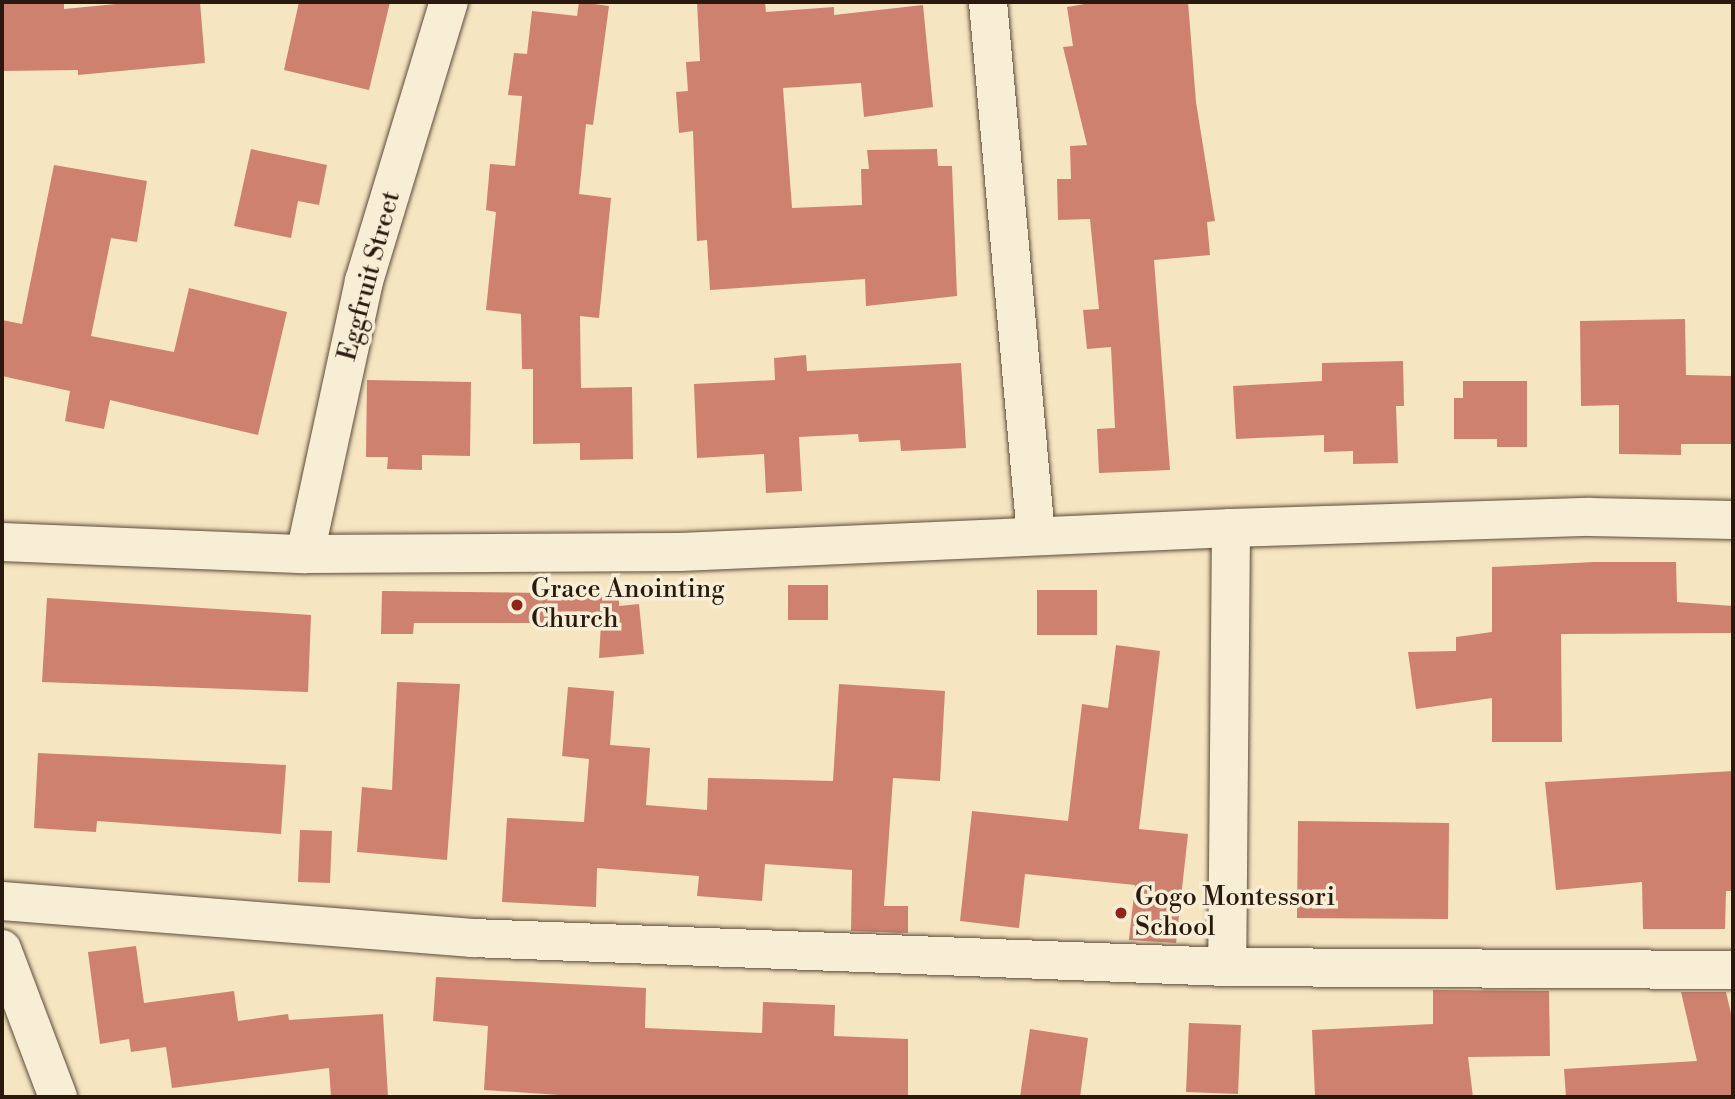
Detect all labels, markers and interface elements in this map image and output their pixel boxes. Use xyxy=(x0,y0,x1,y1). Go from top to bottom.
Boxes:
street label: Eggfruit Street xyxy=(332,188,408,364)
place label: Grace Anointing Church xyxy=(531,574,725,636)
marker: Grace Anointing Church xyxy=(509,597,525,613)
place label: Gogo Montessori School xyxy=(1135,882,1335,944)
marker: Gogo Montessori School xyxy=(1113,905,1129,921)

